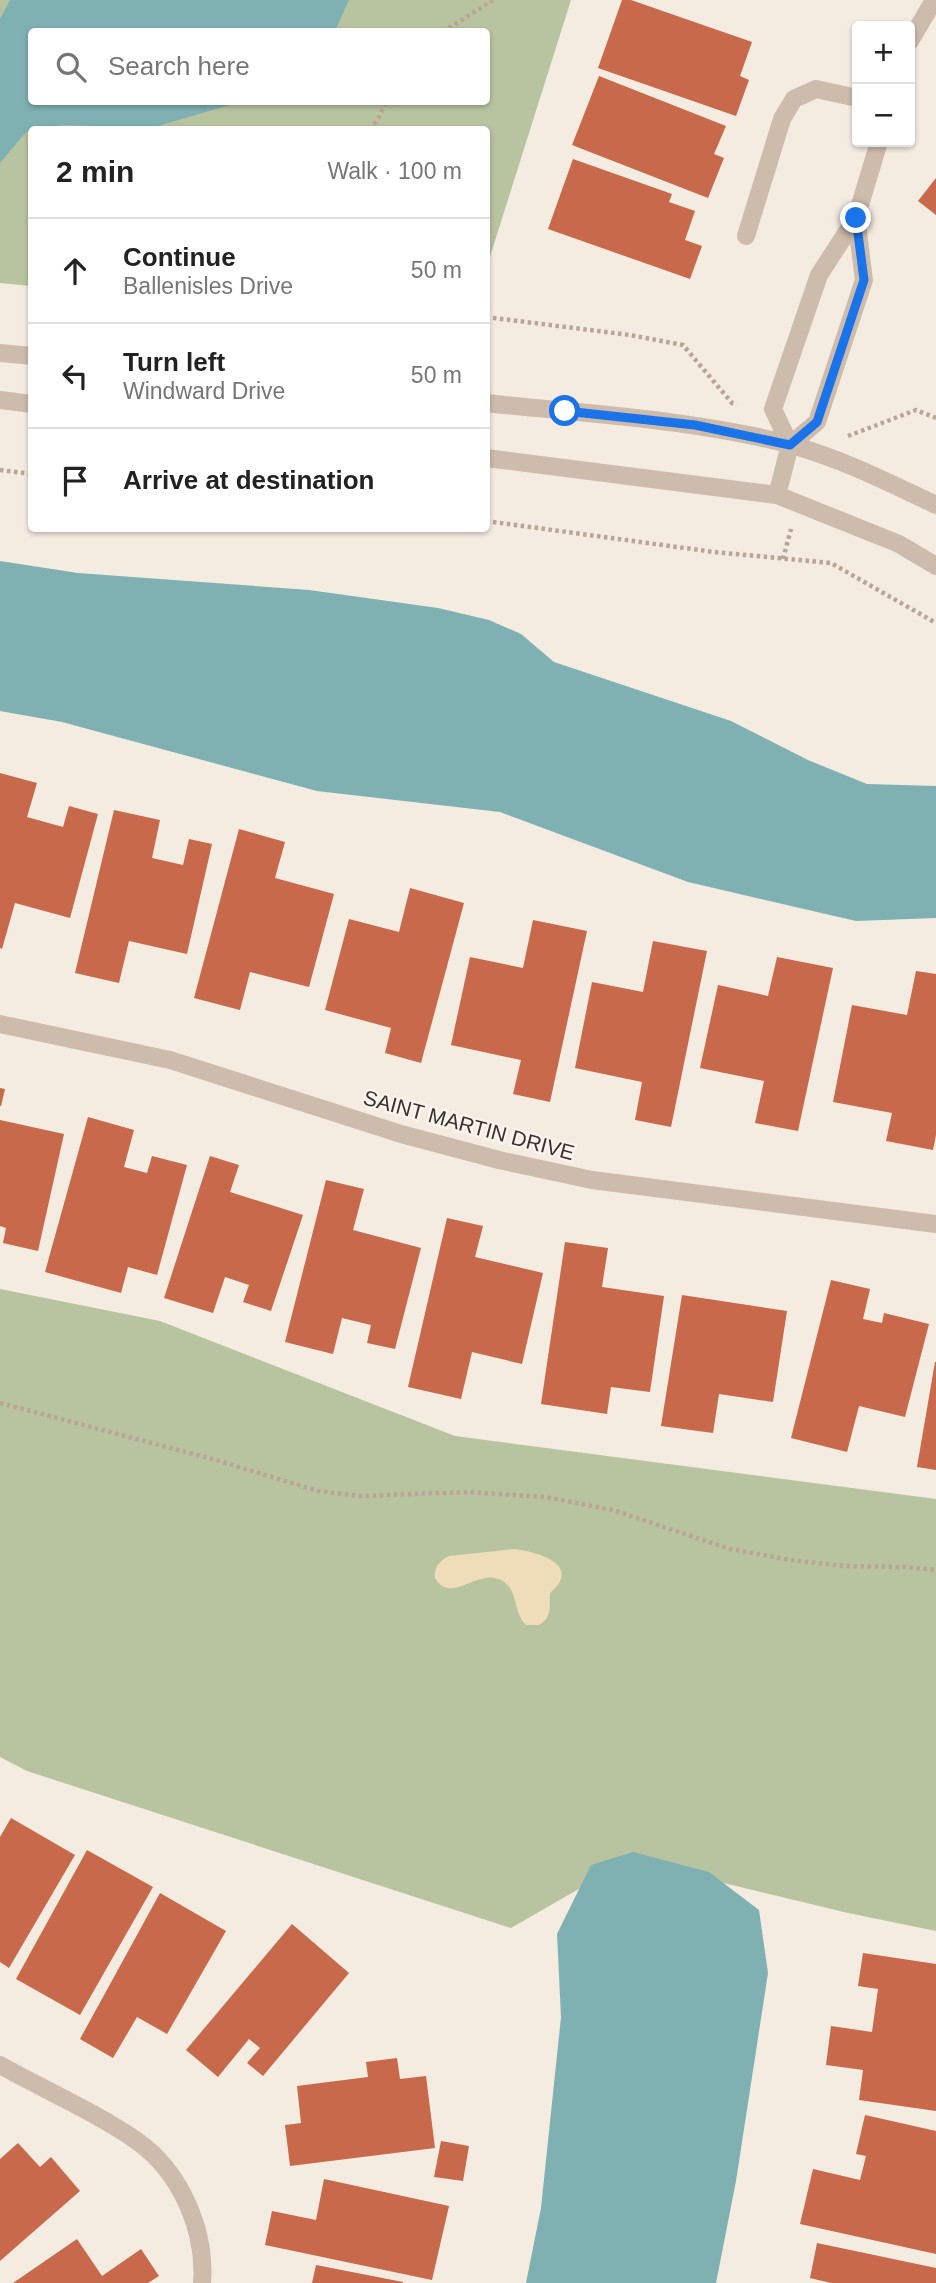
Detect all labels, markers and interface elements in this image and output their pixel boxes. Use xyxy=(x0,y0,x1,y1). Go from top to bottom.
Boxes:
map controls xyxy=(852,21,915,147)
button: + xyxy=(852,21,915,84)
search box xyxy=(28,28,490,105)
icon: search xyxy=(52,48,90,86)
text: Search here xyxy=(108,51,250,81)
button: − xyxy=(852,84,915,147)
text: 2 min xyxy=(56,155,134,188)
text: Walk · 100 m xyxy=(327,158,462,184)
route end xyxy=(840,202,871,233)
text: Continue xyxy=(123,242,236,272)
icon: ahead xyxy=(56,252,94,290)
text: 50 m xyxy=(411,257,462,283)
text: Ballenisles Drive xyxy=(123,273,293,299)
text: Turn left xyxy=(123,347,225,377)
icon: left xyxy=(56,357,94,395)
text: 50 m xyxy=(411,362,462,388)
text: Windward Drive xyxy=(123,378,285,404)
route start xyxy=(549,395,580,426)
icon: arrive xyxy=(56,462,94,500)
text: Arrive at destination xyxy=(123,465,374,495)
street label: SAINT MARTIN DRIVE xyxy=(361,1086,577,1164)

